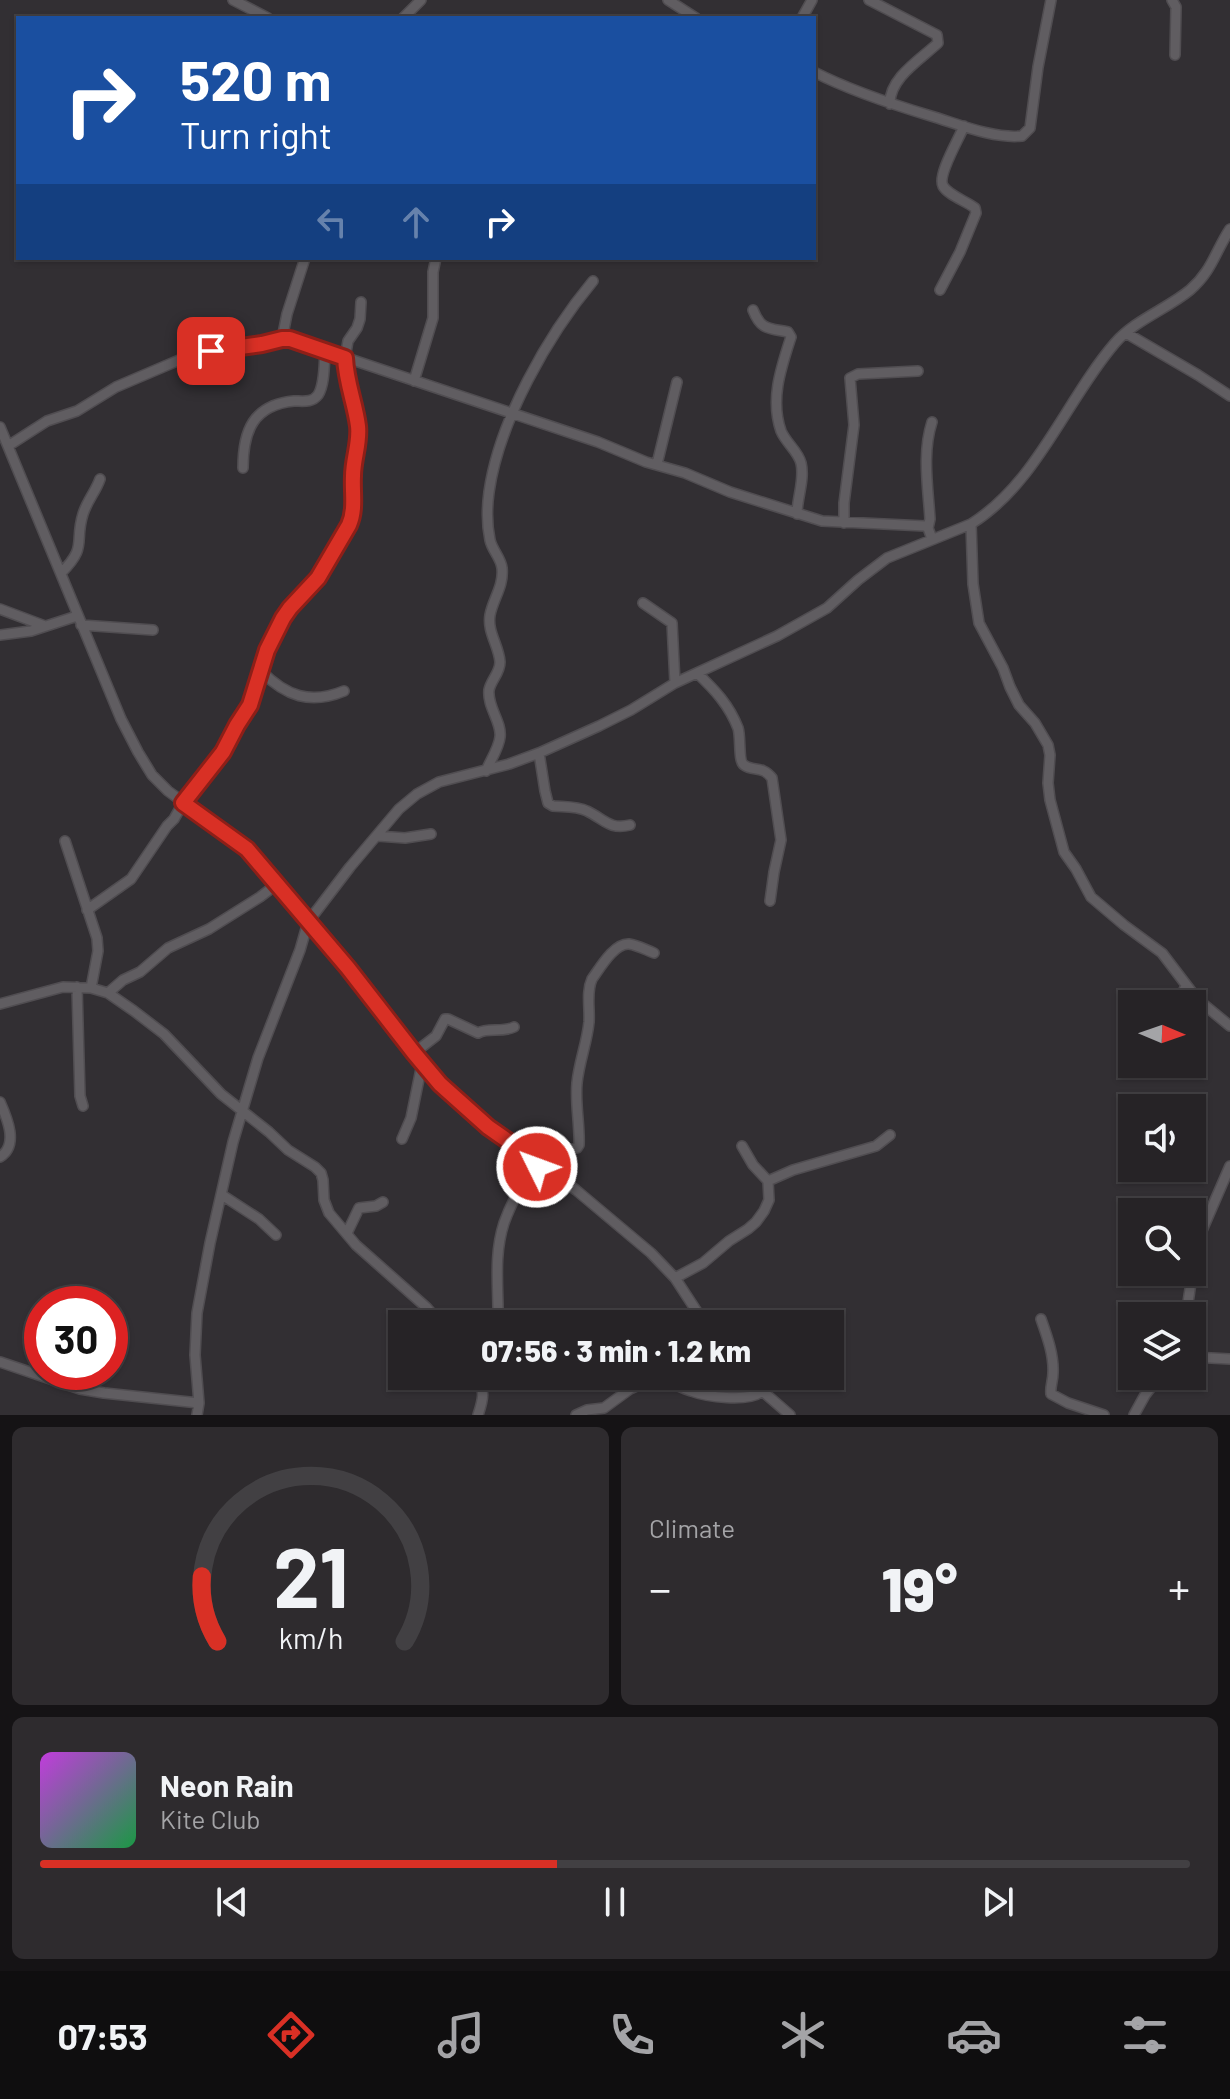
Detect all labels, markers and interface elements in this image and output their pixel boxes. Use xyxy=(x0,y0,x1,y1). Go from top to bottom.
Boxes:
text: 520 m xyxy=(180,45,331,112)
icon: right xyxy=(48,48,152,152)
text: Turn right xyxy=(180,113,332,156)
icon: left xyxy=(310,200,354,244)
icon: ahead xyxy=(394,200,438,244)
icon: right xyxy=(478,200,522,244)
pin xyxy=(177,317,245,385)
icon: arrive xyxy=(189,329,233,373)
north arrow xyxy=(1118,990,1206,1078)
map controls xyxy=(1118,990,1206,1390)
button: sound xyxy=(1118,1094,1206,1182)
position arrow xyxy=(495,1125,579,1209)
button: search xyxy=(1118,1198,1206,1286)
speed limit sign: 30 xyxy=(24,1286,128,1390)
button: layers xyxy=(1118,1302,1206,1390)
text: 07:56 · 3 min · 1.2 km xyxy=(481,1332,751,1368)
text: Climate xyxy=(649,1512,735,1543)
text: 21 xyxy=(273,1525,348,1625)
text: 19° xyxy=(882,1552,957,1624)
text: − xyxy=(649,1561,671,1614)
text: + xyxy=(1168,1561,1190,1614)
text: km/h xyxy=(278,1620,343,1655)
text: Neon Rain xyxy=(160,1767,294,1803)
text: Kite Club xyxy=(160,1803,261,1834)
icon: previous xyxy=(210,1880,254,1924)
icon: pause xyxy=(593,1880,637,1924)
icon: next xyxy=(976,1880,1020,1924)
icon: directions xyxy=(263,2007,319,2063)
icon: music xyxy=(433,2007,489,2063)
icon: phone xyxy=(604,2007,660,2063)
icon: climate xyxy=(775,2007,831,2063)
icon: car xyxy=(946,2007,1002,2063)
icon: filters xyxy=(1117,2007,1173,2063)
text: 07:53 xyxy=(57,2014,148,2057)

